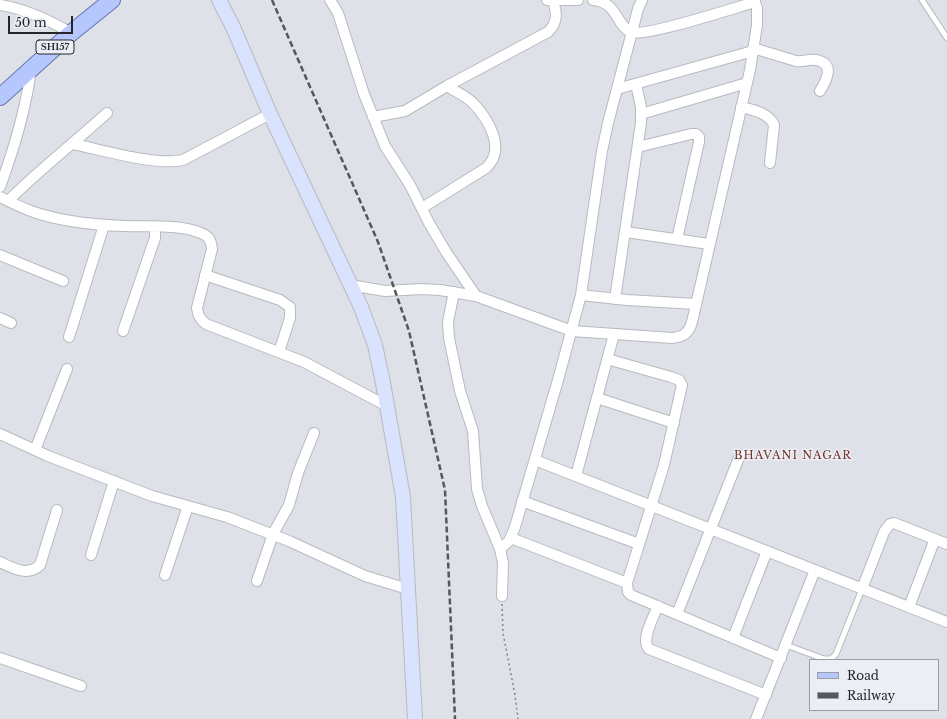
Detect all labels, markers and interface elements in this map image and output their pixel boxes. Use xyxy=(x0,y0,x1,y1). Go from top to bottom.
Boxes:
scale bar xyxy=(10,8,75,34)
text: 50 m xyxy=(15,15,47,30)
road number: SH157 xyxy=(36,40,74,54)
district label: BHAVANI NAGAR xyxy=(734,449,852,463)
legend xyxy=(809,659,939,711)
text: Road xyxy=(847,668,879,683)
text: Railway xyxy=(847,688,895,703)

